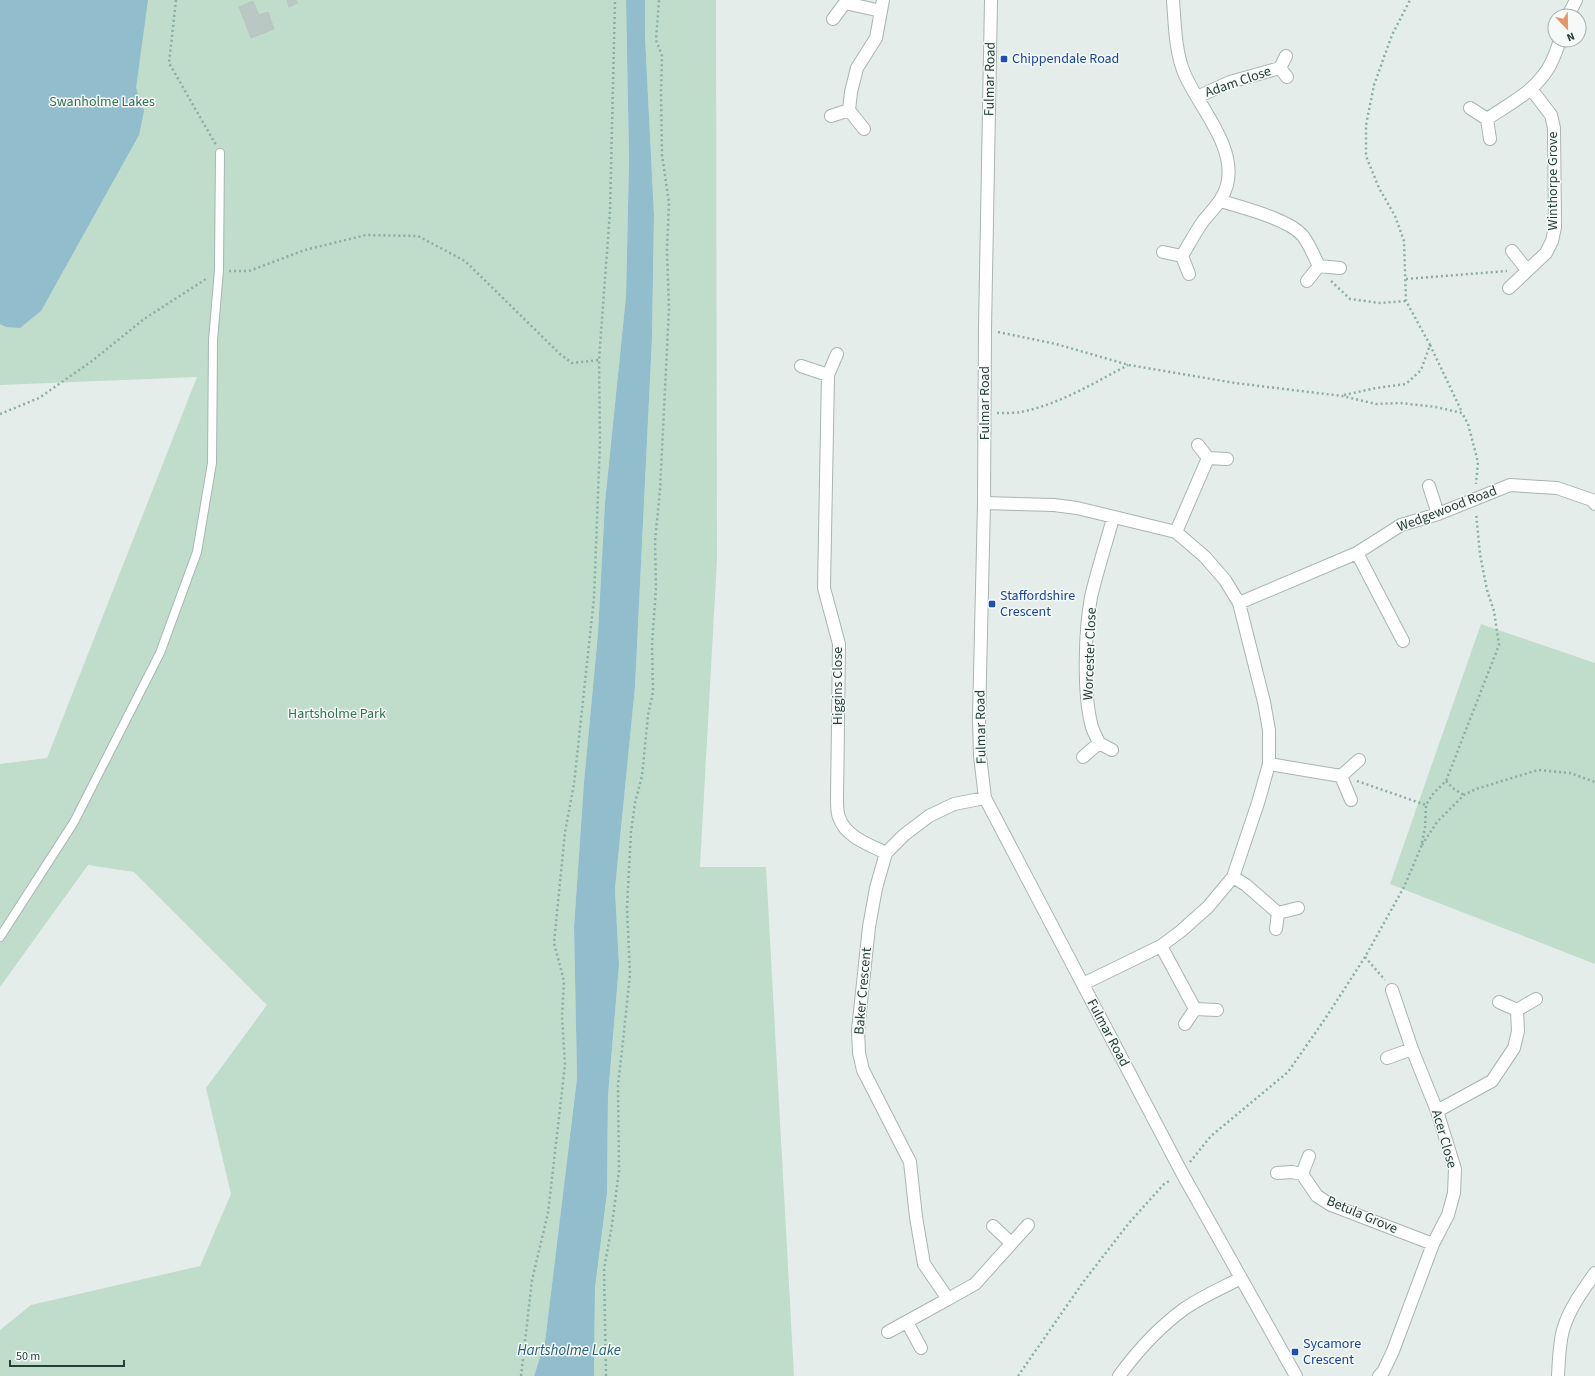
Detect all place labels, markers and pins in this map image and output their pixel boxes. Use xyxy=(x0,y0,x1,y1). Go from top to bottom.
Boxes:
place label: Chippendale Road xyxy=(1012,49,1119,69)
marker: Chippendale Road xyxy=(999,54,1009,64)
place label: Staffordshire Crescent xyxy=(1000,586,1075,622)
marker: Staffordshire Crescent xyxy=(987,599,997,609)
place label: Sycamore Crescent xyxy=(1303,1334,1361,1370)
marker: Sycamore Crescent xyxy=(1290,1347,1300,1357)

